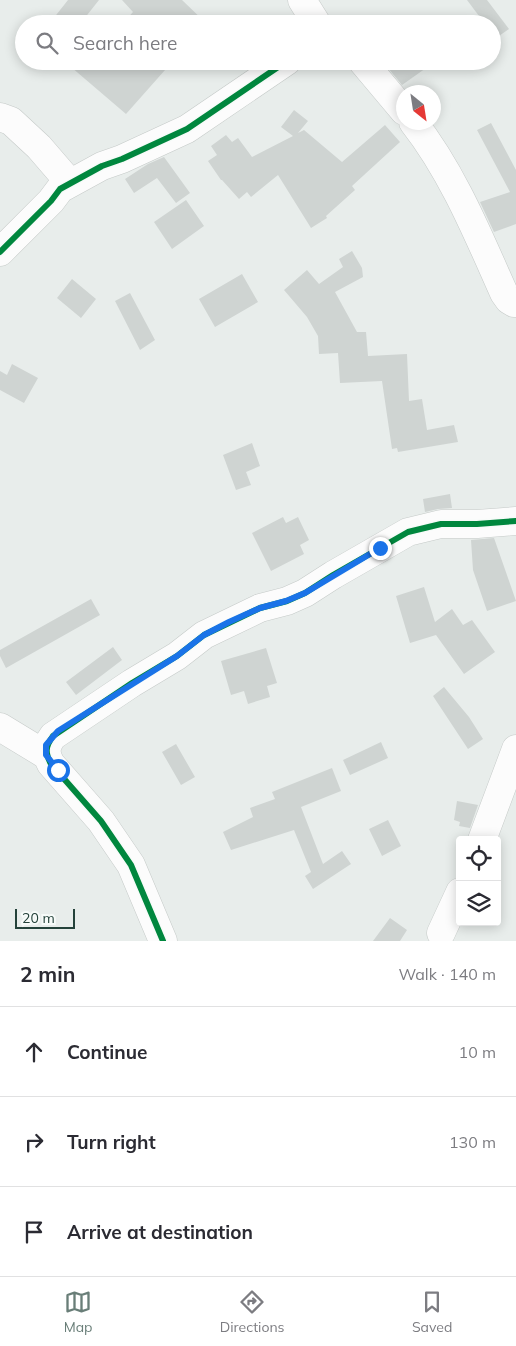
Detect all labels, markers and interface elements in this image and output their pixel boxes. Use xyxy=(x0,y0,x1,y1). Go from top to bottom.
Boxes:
search box xyxy=(15,15,501,70)
icon: search xyxy=(33,29,61,57)
text: Search here xyxy=(73,31,177,55)
north arrow xyxy=(396,85,441,130)
route end xyxy=(369,537,392,560)
route start xyxy=(47,759,70,782)
map controls xyxy=(456,836,501,926)
button: locate xyxy=(456,836,501,881)
button: layers xyxy=(456,881,501,926)
scale bar xyxy=(15,906,75,929)
text: 20 m xyxy=(22,909,55,927)
text: 2 min xyxy=(20,961,75,987)
text: Walk · 140 m xyxy=(398,964,496,984)
icon: ahead xyxy=(20,1038,48,1066)
text: Continue xyxy=(67,1040,147,1064)
text: 10 m xyxy=(459,1042,496,1062)
icon: right xyxy=(20,1128,48,1156)
text: Turn right xyxy=(67,1130,156,1154)
text: 130 m xyxy=(449,1132,496,1152)
icon: arrive xyxy=(20,1218,48,1246)
text: Arrive at destination xyxy=(67,1220,253,1244)
tab: Map xyxy=(64,1288,92,1336)
tab: Directions xyxy=(220,1288,285,1336)
tab: Saved xyxy=(412,1288,452,1336)

